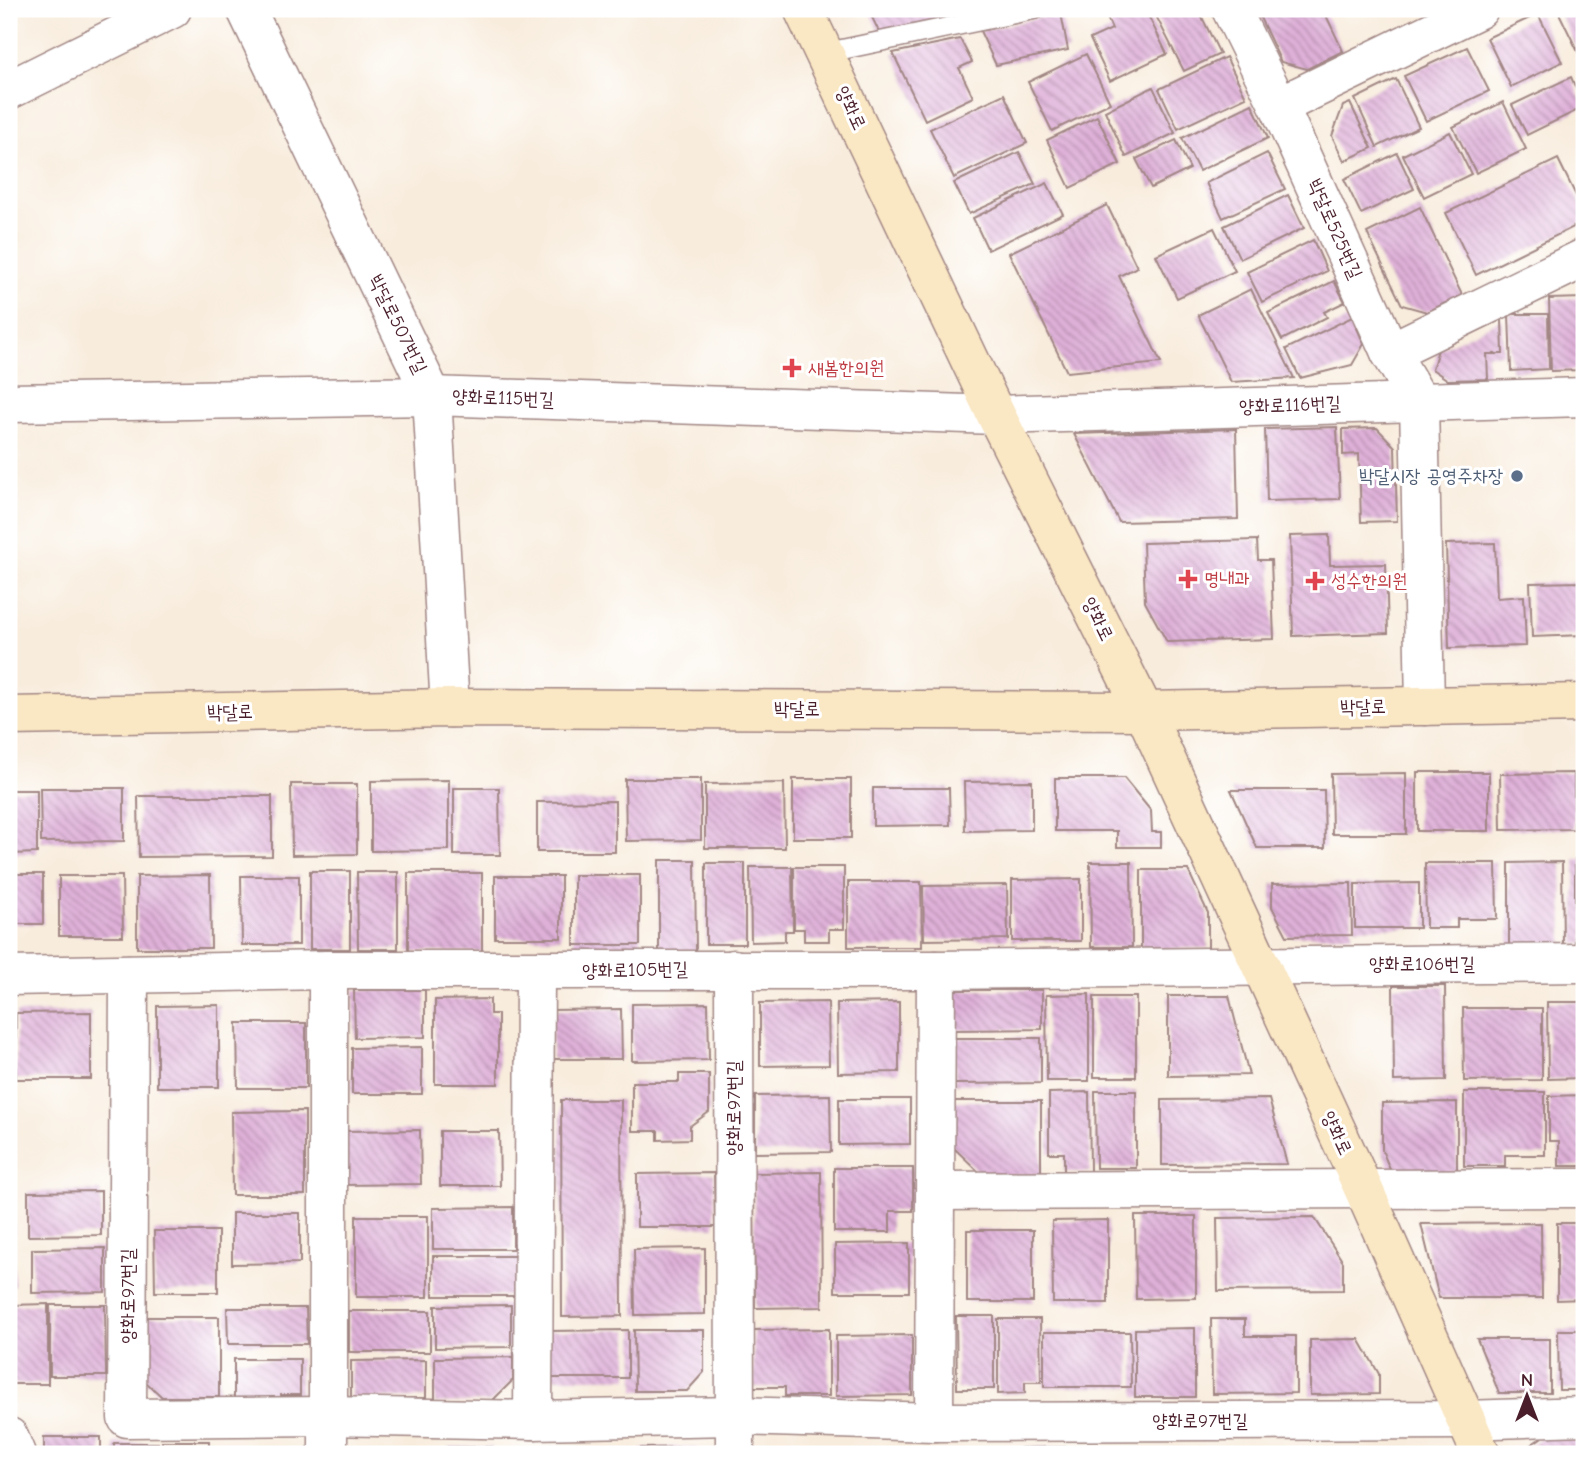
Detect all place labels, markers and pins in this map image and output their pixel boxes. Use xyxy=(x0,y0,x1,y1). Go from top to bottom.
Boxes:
place label: 새봄한의원 xyxy=(808,357,884,379)
marker: 새봄한의원 xyxy=(782,358,802,378)
place label: 박달시장 공영주차장 xyxy=(1359,465,1503,487)
marker: 박달시장 공영주차장 xyxy=(1509,468,1525,484)
place label: 명내과 xyxy=(1204,568,1250,590)
marker: 명내과 xyxy=(1178,569,1198,589)
place label: 성수한의원 xyxy=(1331,570,1407,592)
marker: 성수한의원 xyxy=(1305,571,1325,591)

